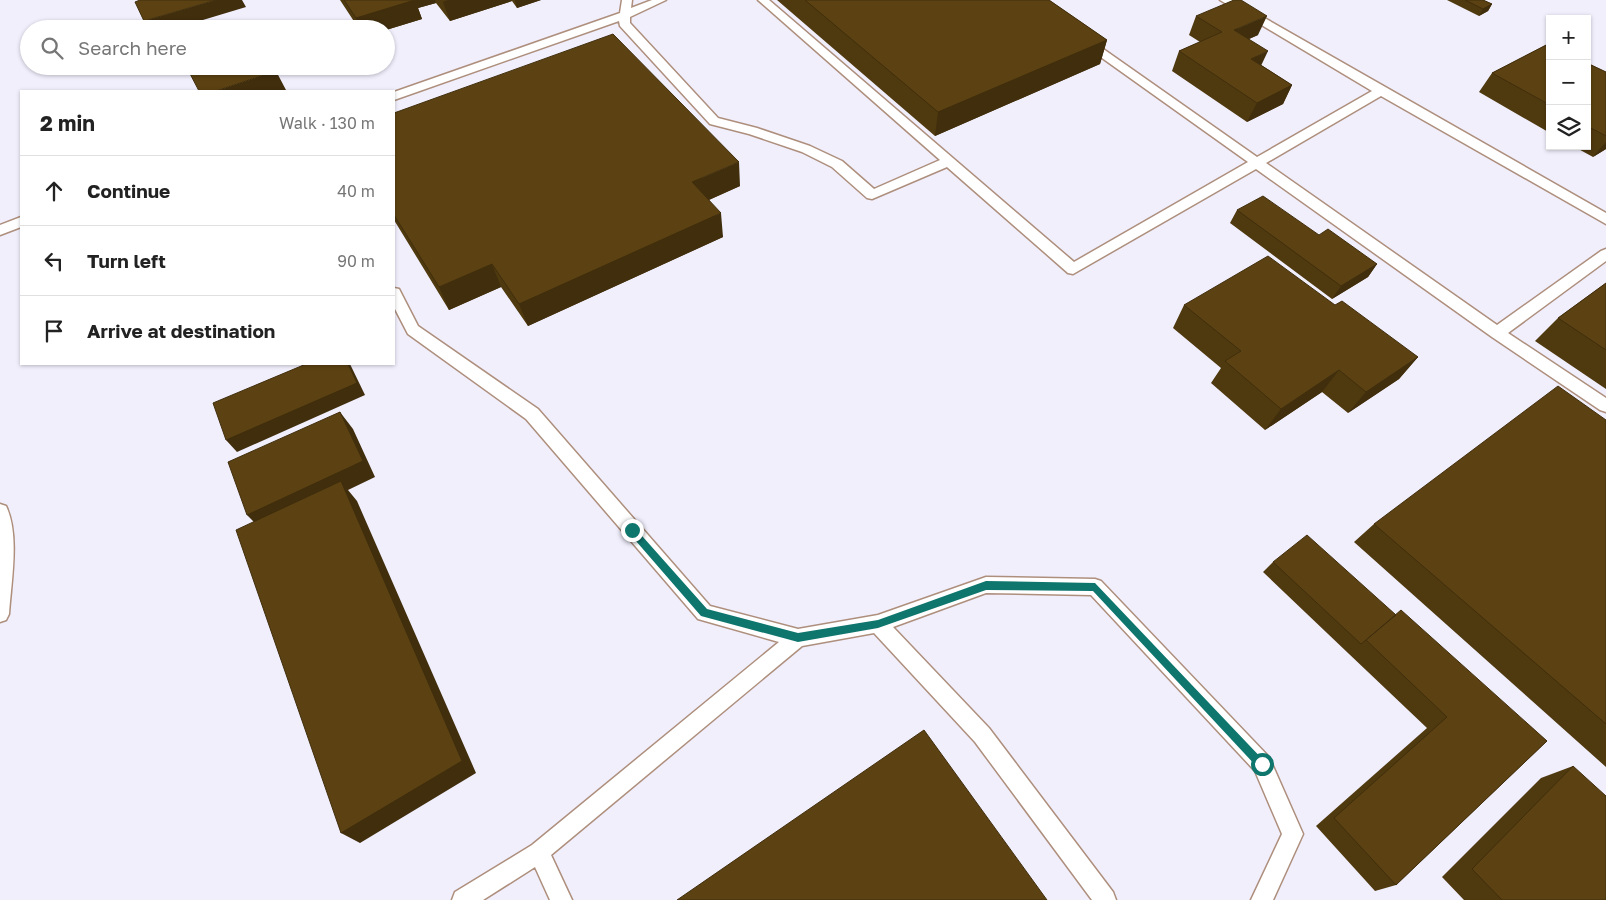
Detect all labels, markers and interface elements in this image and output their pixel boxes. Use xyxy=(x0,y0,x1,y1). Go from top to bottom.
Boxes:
map controls xyxy=(1546,15,1591,150)
button: + xyxy=(1546,15,1591,60)
search box xyxy=(20,20,395,75)
icon: search xyxy=(38,34,66,62)
text: Search here xyxy=(78,36,187,59)
button: − xyxy=(1546,60,1591,105)
button: layers xyxy=(1546,105,1591,150)
text: 2 min xyxy=(40,110,95,136)
text: Walk · 130 m xyxy=(279,113,375,133)
icon: ahead xyxy=(40,177,68,205)
text: Continue xyxy=(87,179,170,202)
text: 40 m xyxy=(337,181,375,201)
icon: left xyxy=(40,247,68,275)
text: Turn left xyxy=(87,249,166,272)
text: 90 m xyxy=(337,251,375,271)
icon: arrive xyxy=(40,317,68,345)
text: Arrive at destination xyxy=(87,319,275,342)
route end xyxy=(621,519,644,542)
route start xyxy=(1251,753,1274,776)

